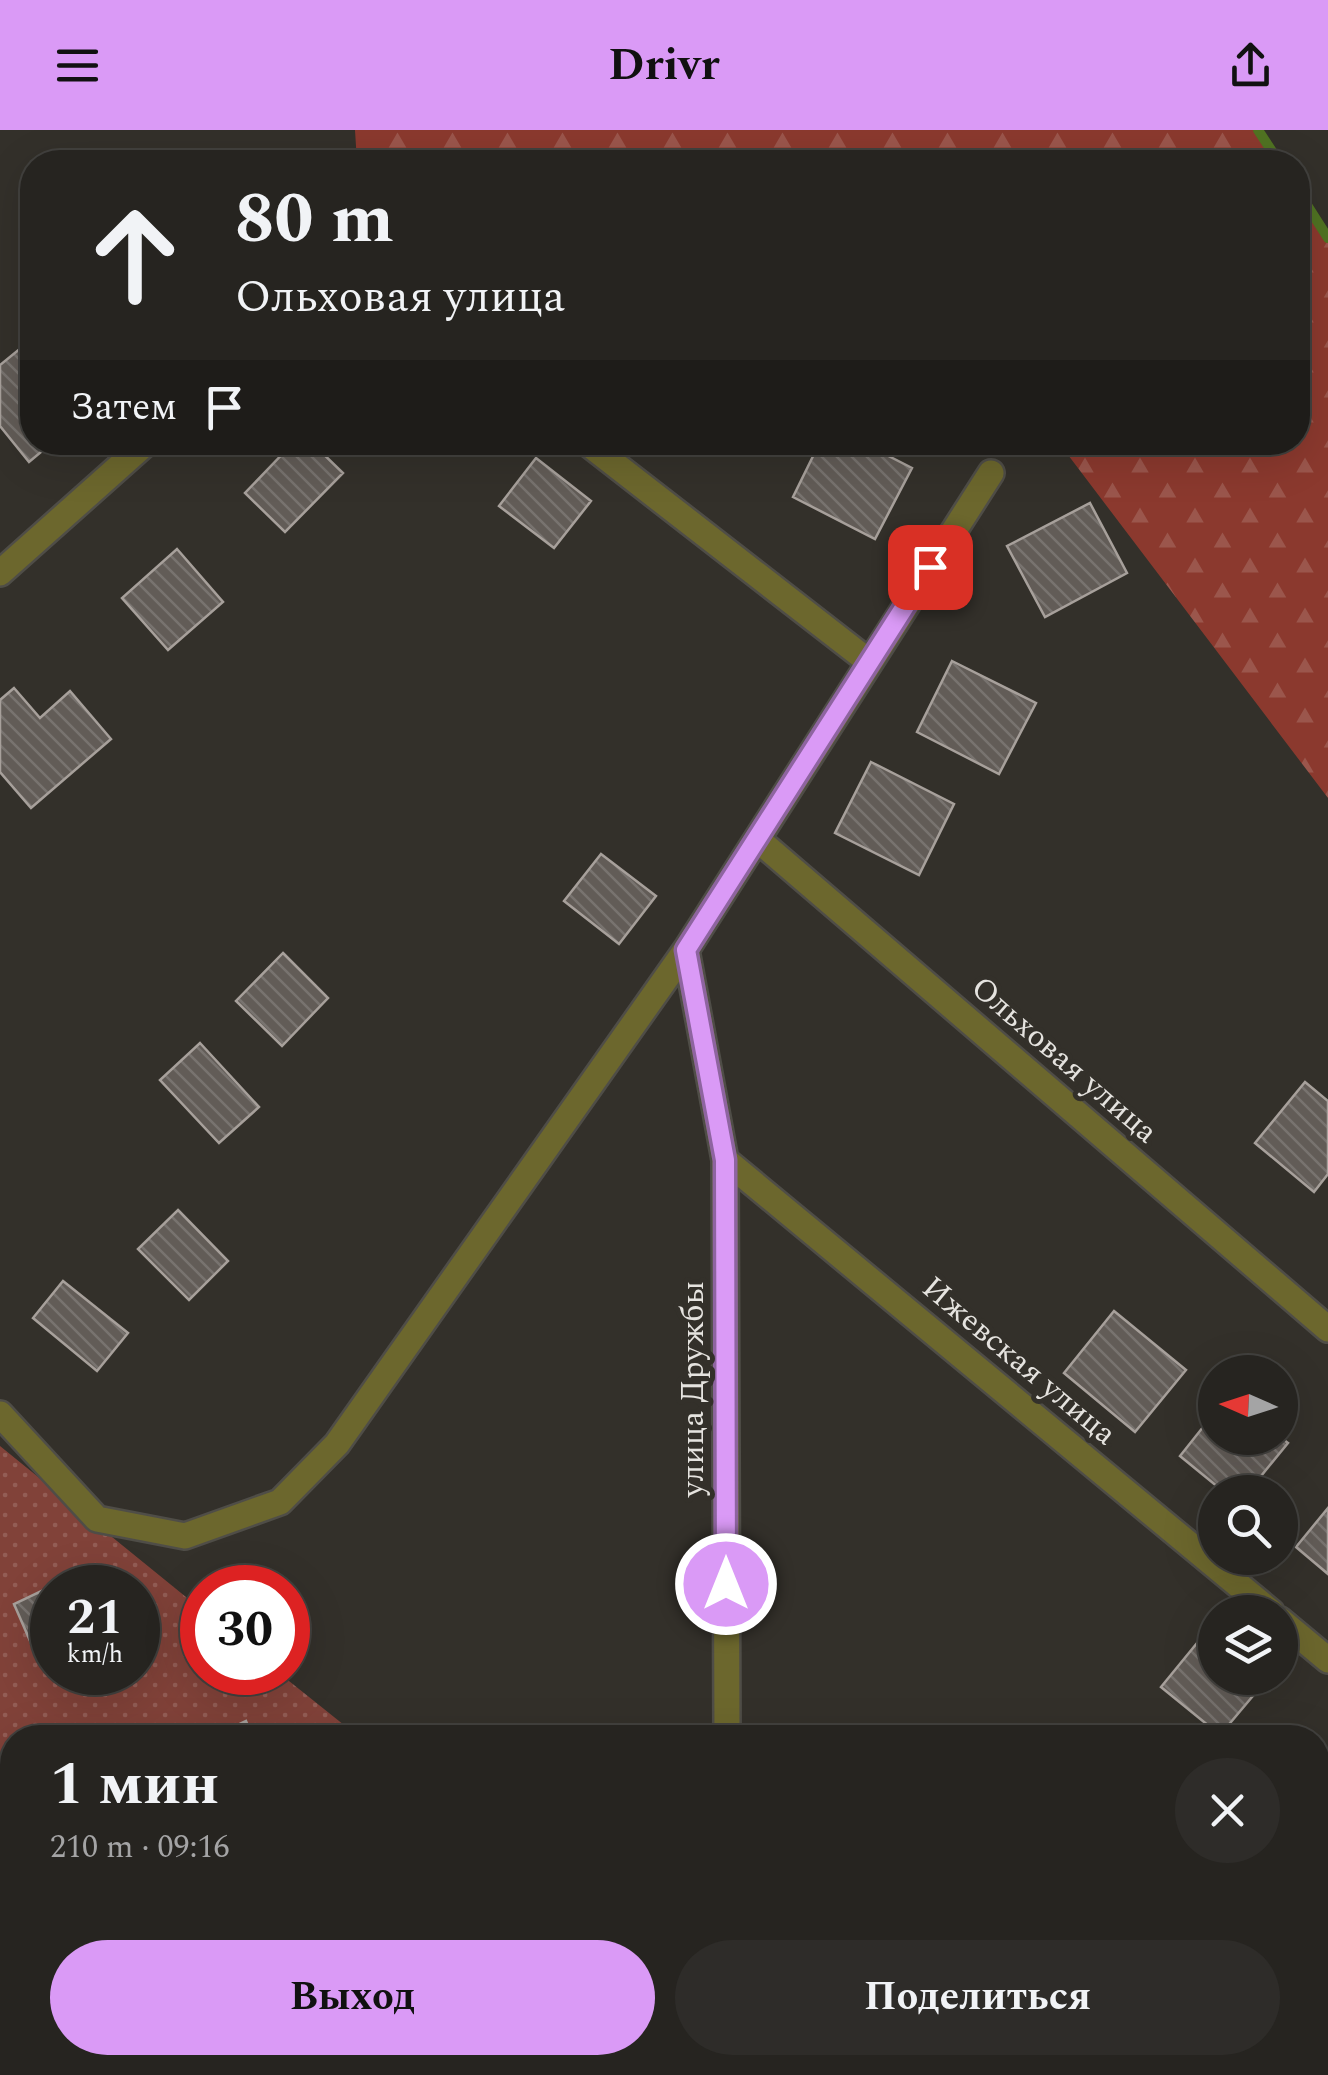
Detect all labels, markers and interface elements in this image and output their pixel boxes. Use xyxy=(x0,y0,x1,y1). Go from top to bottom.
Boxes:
text: Drivr xyxy=(608,31,720,100)
icon: menu xyxy=(50,38,105,93)
icon: share xyxy=(1223,38,1278,93)
text: 80 m xyxy=(235,167,394,273)
icon: ahead xyxy=(70,190,200,320)
text: Ольховая улица xyxy=(235,263,565,332)
text: Затем xyxy=(70,379,177,437)
icon: arrive xyxy=(197,380,252,435)
pin xyxy=(888,525,973,610)
icon: arrive xyxy=(903,540,958,595)
street label: Ольховая улица xyxy=(959,964,1169,1156)
street label: Ижевская улица xyxy=(911,1265,1128,1458)
street label: улица Дружбы xyxy=(669,1281,718,1498)
north arrow xyxy=(1198,1355,1298,1455)
map controls xyxy=(1198,1355,1298,1695)
button: search xyxy=(1198,1475,1298,1575)
position arrow xyxy=(674,1532,778,1636)
speed limit sign: 30 xyxy=(180,1565,310,1695)
text: 21 xyxy=(67,1580,123,1656)
button: layers xyxy=(1198,1595,1298,1695)
text: km/h xyxy=(67,1636,123,1674)
text: 1 мин xyxy=(50,1739,219,1831)
button: close xyxy=(1175,1758,1280,1863)
text: 210 m · 09:16 xyxy=(50,1823,230,1872)
button: Выход xyxy=(50,1940,655,2055)
button: Поделиться xyxy=(675,1940,1280,2055)

